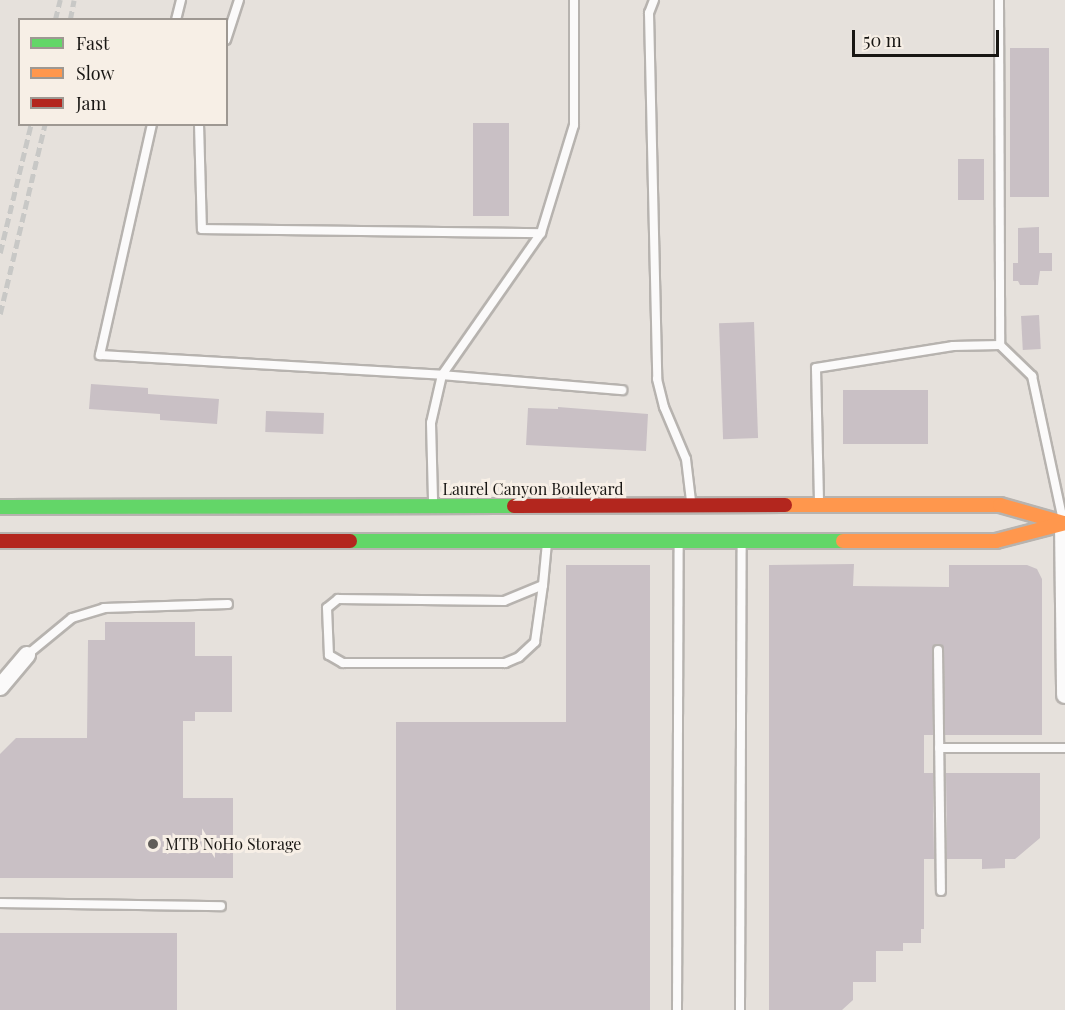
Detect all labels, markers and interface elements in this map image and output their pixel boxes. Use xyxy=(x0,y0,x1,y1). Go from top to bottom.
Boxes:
legend xyxy=(18,18,228,126)
scale bar xyxy=(855,18,1002,56)
text: 50 m xyxy=(863,28,902,52)
text: Fast xyxy=(76,31,109,55)
text: Slow xyxy=(76,61,114,85)
text: Jam xyxy=(76,91,106,115)
street label: Laurel Canyon Boulevard xyxy=(442,479,624,499)
place label: MTB NoHo Storage xyxy=(165,834,301,854)
marker: MTB NoHo Storage xyxy=(146,837,160,851)

